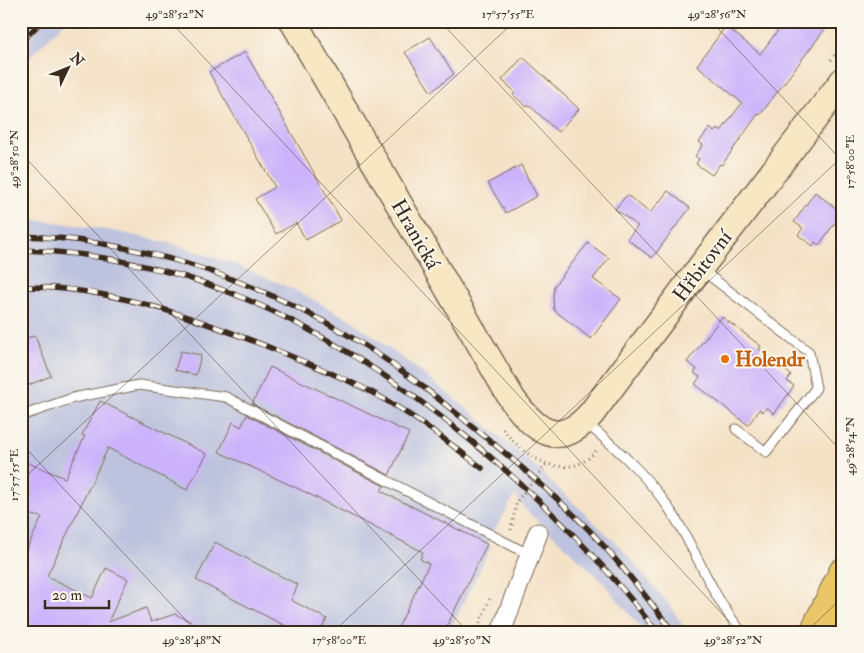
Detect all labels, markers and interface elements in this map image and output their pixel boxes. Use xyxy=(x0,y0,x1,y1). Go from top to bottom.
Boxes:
text: 49°28'52"N xyxy=(146,7,205,22)
text: 17°57'55"E xyxy=(482,7,535,22)
text: 49°28'56"N xyxy=(688,7,747,22)
north arrow xyxy=(42,42,92,92)
text: N xyxy=(66,48,88,70)
text: 49°28'50"N xyxy=(7,129,22,188)
text: 17°58'00"E xyxy=(843,135,858,189)
street label: Hranická xyxy=(385,194,447,275)
street label: Hřbitovní xyxy=(667,224,739,308)
place label: Holendr xyxy=(735,346,806,373)
marker: Holendr xyxy=(719,353,731,365)
text: 49°28'54"N xyxy=(843,416,858,476)
text: 17°57'55"E xyxy=(7,448,22,501)
scale bar xyxy=(45,578,109,610)
text: 20 m xyxy=(52,586,82,605)
text: 49°28'48"N xyxy=(162,633,222,648)
text: 17°58'00"E xyxy=(312,633,366,648)
text: 49°28'50"N xyxy=(433,633,492,648)
text: 49°28'52"N xyxy=(704,633,763,648)

